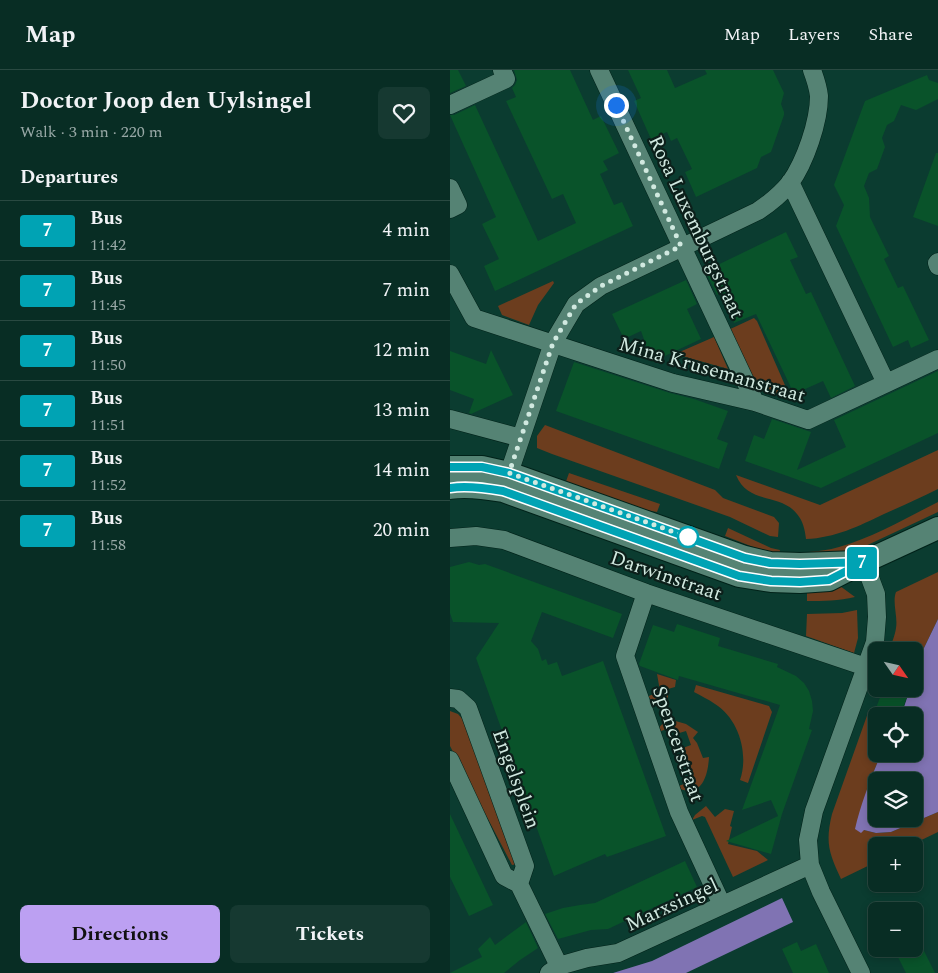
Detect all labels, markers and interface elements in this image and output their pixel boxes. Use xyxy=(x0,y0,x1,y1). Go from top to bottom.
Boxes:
text: Map xyxy=(25,17,75,53)
text: Map xyxy=(724,21,760,48)
text: Layers xyxy=(788,21,840,48)
text: Share xyxy=(868,21,913,48)
text: Doctor Joop den Uylsingel xyxy=(20,83,312,119)
button: heart xyxy=(378,87,430,139)
your location xyxy=(604,93,629,118)
text: Walk · 3 min · 220 m xyxy=(20,120,163,144)
street label: Rosa Luxemburgstraat xyxy=(640,130,752,324)
text: Departures xyxy=(20,163,118,192)
text: Bus xyxy=(90,204,123,233)
text: 4 min xyxy=(382,216,430,245)
text: 7 xyxy=(42,217,53,244)
text: 11:42 xyxy=(90,233,126,257)
text: Bus xyxy=(90,264,123,293)
text: 7 min xyxy=(382,276,430,305)
text: 7 xyxy=(42,277,53,304)
text: 11:45 xyxy=(90,293,126,317)
text: Bus xyxy=(90,324,123,353)
street label: Mina Krusemanstraat xyxy=(615,329,809,411)
text: 12 min xyxy=(373,336,430,365)
text: 7 xyxy=(42,337,53,364)
text: 11:50 xyxy=(90,353,126,377)
text: Bus xyxy=(90,384,123,413)
text: 13 min xyxy=(373,396,430,425)
text: 7 xyxy=(42,397,53,424)
text: 11:51 xyxy=(90,413,126,437)
text: Bus xyxy=(90,444,123,473)
text: 14 min xyxy=(373,456,430,485)
text: 7 xyxy=(42,457,53,484)
text: 11:52 xyxy=(90,473,126,497)
text: Bus xyxy=(90,504,123,533)
text: 20 min xyxy=(373,516,430,545)
text: 7 xyxy=(42,517,53,544)
unlabelled marker xyxy=(677,526,699,548)
text: 11:58 xyxy=(90,533,126,557)
street label: Darwinstraat xyxy=(606,543,726,609)
line badge: 7 xyxy=(846,547,878,579)
text: 7 xyxy=(857,549,867,576)
north arrow xyxy=(868,642,922,698)
map controls xyxy=(868,642,923,957)
street label: Spencerstraat xyxy=(644,682,712,806)
button: locate xyxy=(868,707,923,762)
street label: Engelsplein xyxy=(484,725,548,833)
button: layers xyxy=(868,772,923,827)
button: + xyxy=(868,837,923,892)
street label: Marxsingel xyxy=(621,870,723,940)
button: − xyxy=(868,902,923,957)
button: Directions xyxy=(20,905,220,963)
button: Tickets xyxy=(230,905,430,963)

